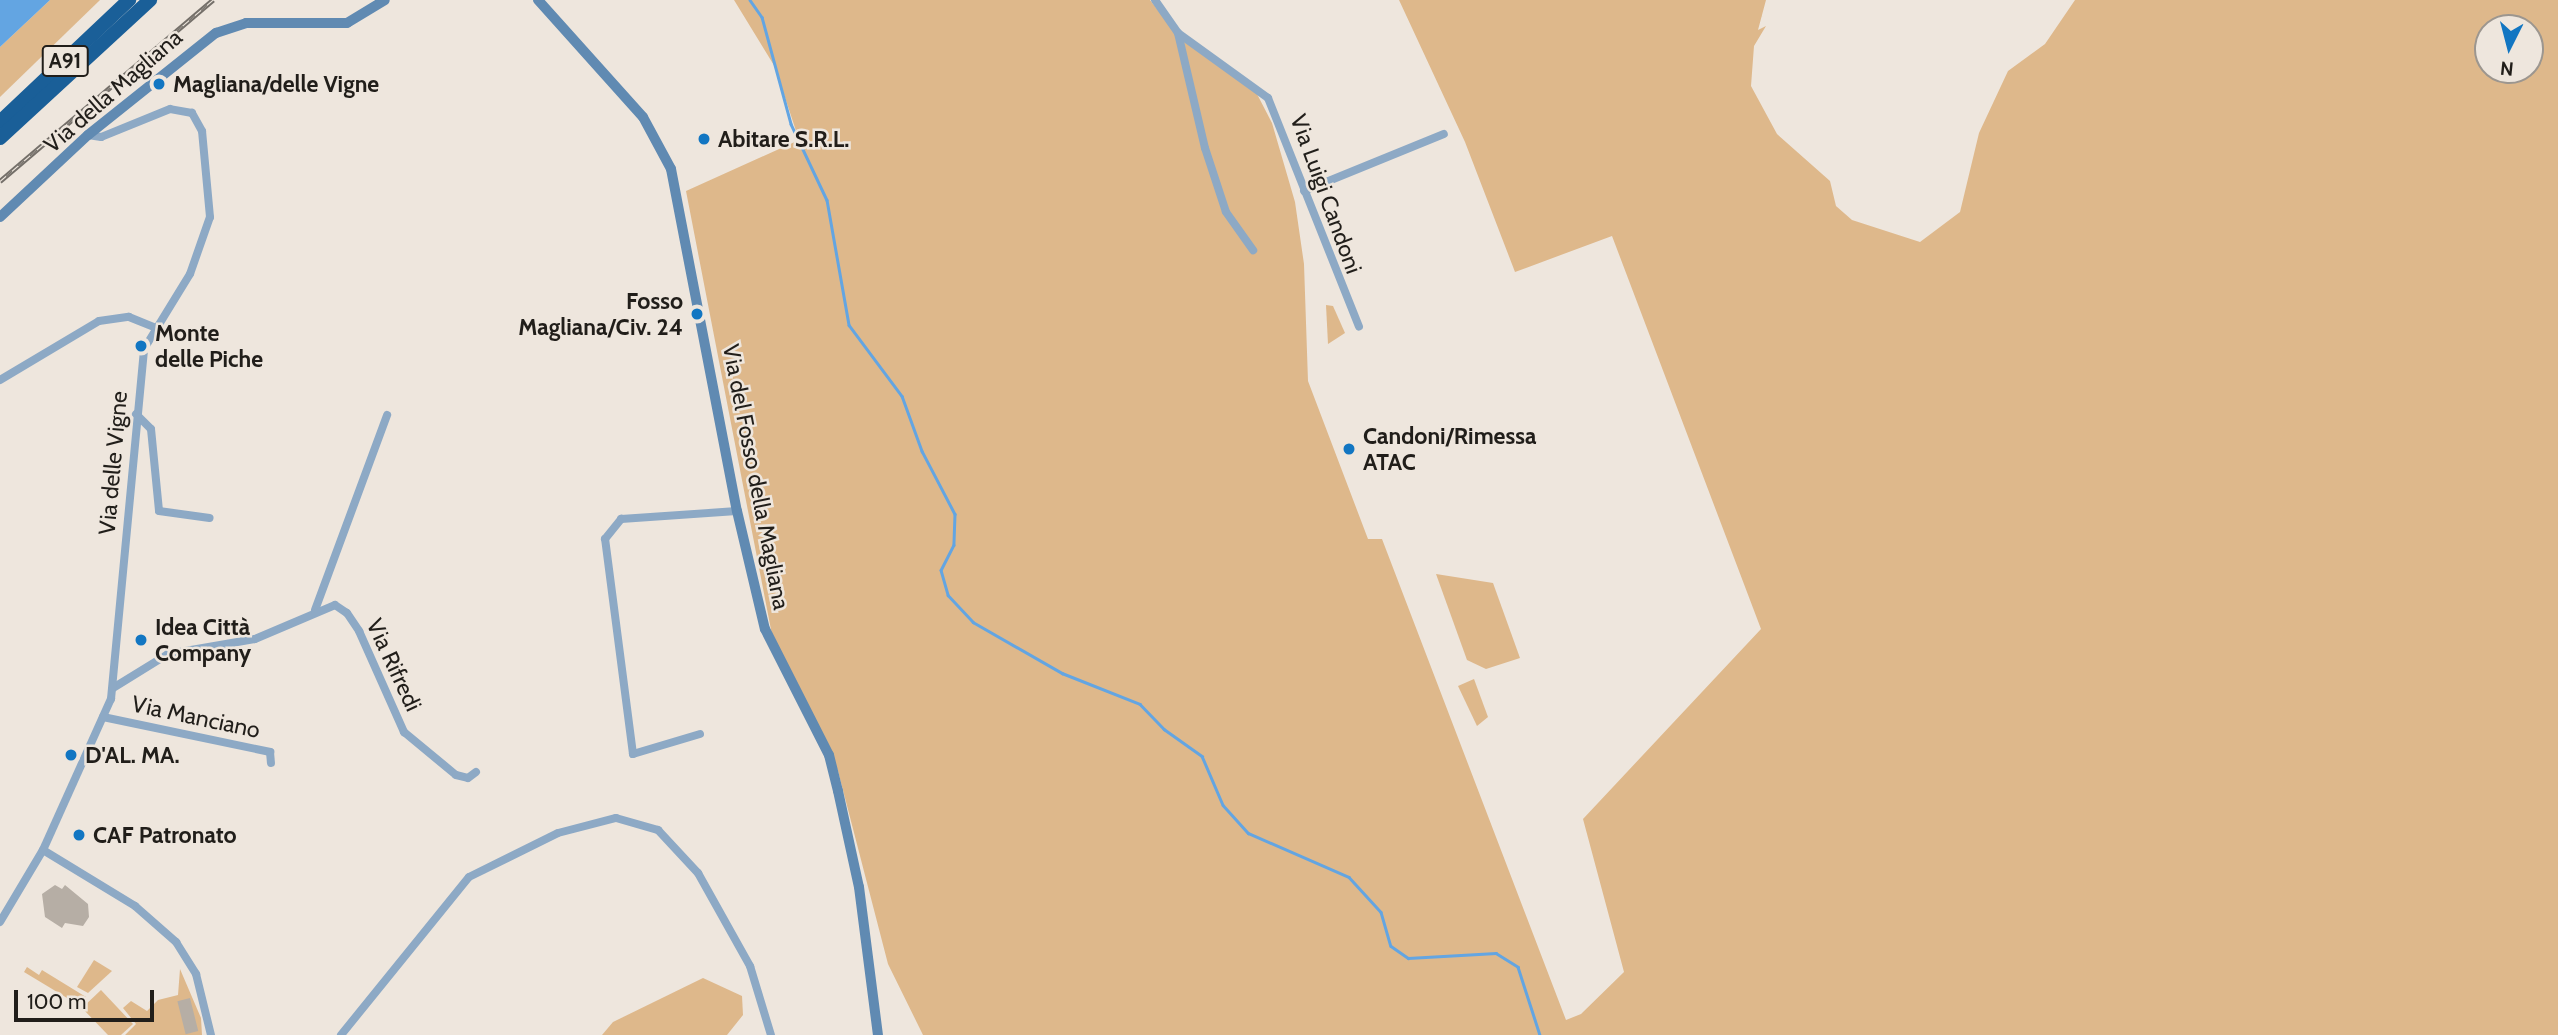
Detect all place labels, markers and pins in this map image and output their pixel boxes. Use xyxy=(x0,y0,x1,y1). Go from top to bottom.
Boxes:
place label: Magliana/delle Vigne xyxy=(173,70,379,98)
marker: Magliana/delle Vigne xyxy=(151,76,167,92)
place label: Abitare S.R.L. xyxy=(718,125,849,153)
marker: Abitare S.R.L. xyxy=(696,131,712,147)
place label: Fosso Magliana/Civ. 24 xyxy=(518,287,683,341)
marker: Fosso Magliana/Civ. 24 xyxy=(689,306,705,322)
place label: Monte delle Piche xyxy=(155,319,263,373)
marker: Monte delle Piche xyxy=(133,338,149,354)
place label: Candoni/Rimessa ATAC xyxy=(1363,422,1536,476)
marker: Candoni/Rimessa ATAC xyxy=(1341,441,1357,457)
place label: Idea Città Company xyxy=(155,613,251,667)
marker: Idea Città Company xyxy=(133,632,149,648)
place label: D'AL. MA. xyxy=(85,741,180,769)
marker: D'AL. MA. xyxy=(63,747,79,763)
place label: CAF Patronato xyxy=(93,821,237,849)
marker: CAF Patronato xyxy=(71,827,87,843)

